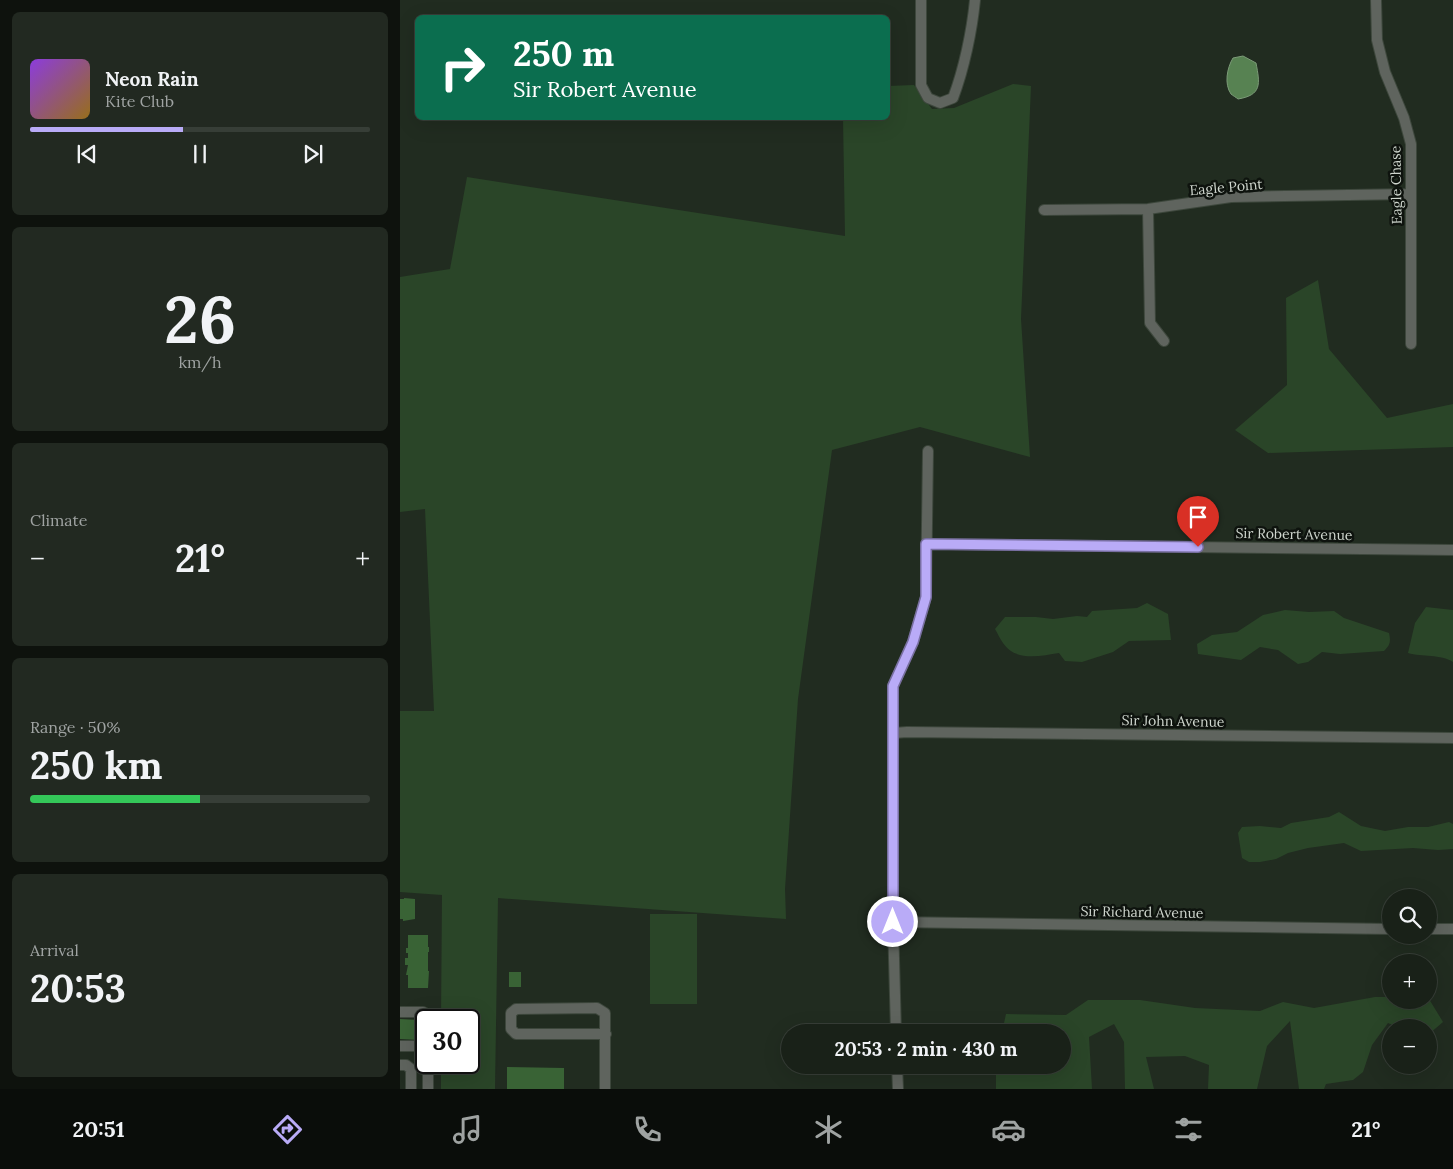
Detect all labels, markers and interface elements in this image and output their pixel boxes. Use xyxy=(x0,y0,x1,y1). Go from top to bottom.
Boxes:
text: 250 m xyxy=(513,31,614,76)
icon: right xyxy=(430,35,495,100)
text: Neon Rain xyxy=(105,67,199,91)
text: Sir Robert Avenue xyxy=(513,75,697,103)
text: Kite Club xyxy=(105,91,174,111)
icon: previous xyxy=(73,140,101,168)
icon: pause xyxy=(186,140,214,168)
icon: next xyxy=(299,140,327,168)
street label: Eagle Chase xyxy=(1386,145,1406,224)
street label: Eagle Point xyxy=(1189,175,1264,199)
text: 26 xyxy=(164,278,236,361)
text: km/h xyxy=(178,352,222,372)
pin xyxy=(1177,496,1219,547)
icon: arrive xyxy=(1184,503,1212,531)
text: Climate xyxy=(30,510,87,530)
street label: Sir Robert Avenue xyxy=(1235,524,1353,544)
text: 21° xyxy=(175,534,225,582)
text: − xyxy=(30,541,45,577)
text: + xyxy=(355,541,370,577)
street label: Sir John Avenue xyxy=(1121,711,1225,731)
text: Range · 50% xyxy=(30,717,120,737)
text: 250 km xyxy=(30,741,162,789)
map controls xyxy=(1382,889,1437,1074)
button: search xyxy=(1382,889,1437,944)
position arrow xyxy=(866,895,918,947)
street label: Sir Richard Avenue xyxy=(1080,902,1204,922)
text: Arrival xyxy=(30,940,79,960)
button: + xyxy=(1382,954,1437,1009)
text: 20:53 xyxy=(30,964,126,1012)
speed limit sign: 30 xyxy=(415,1009,480,1074)
button: − xyxy=(1382,1019,1437,1074)
text: 20:53 · 2 min · 430 m xyxy=(835,1037,1017,1061)
icon: directions xyxy=(270,1112,305,1147)
icon: music xyxy=(450,1112,485,1147)
icon: phone xyxy=(630,1112,665,1147)
icon: climate xyxy=(811,1112,846,1147)
icon: car xyxy=(991,1112,1026,1147)
icon: filters xyxy=(1171,1112,1206,1147)
text: 20:51 xyxy=(73,1115,125,1143)
text: 21° xyxy=(1351,1115,1380,1143)

